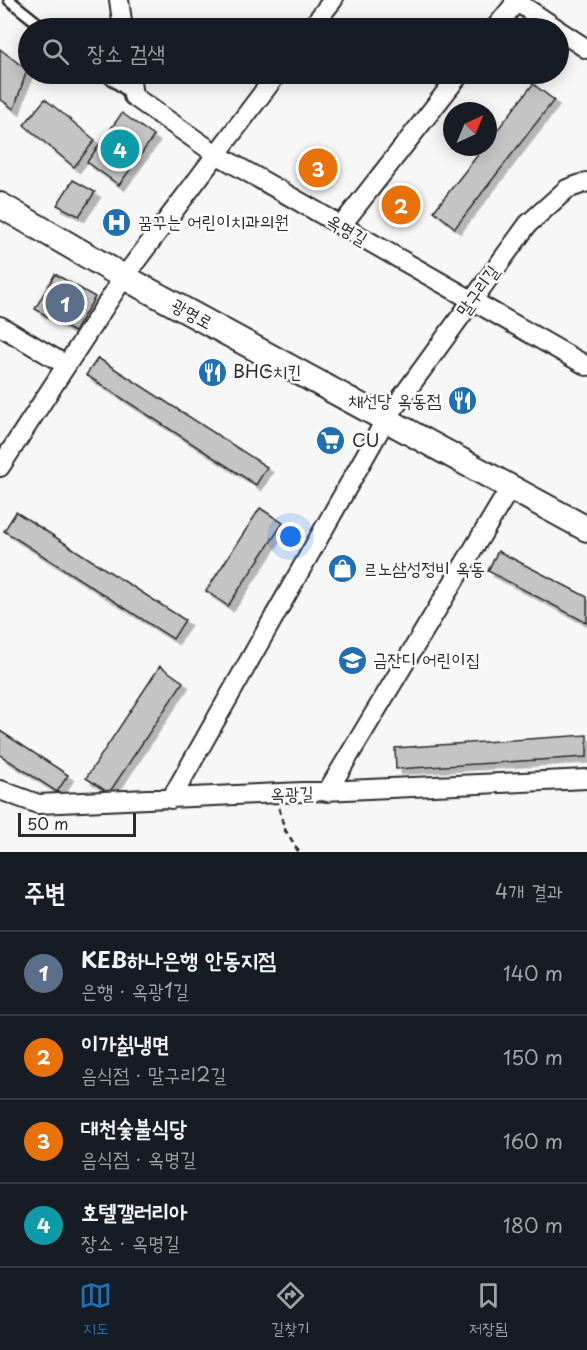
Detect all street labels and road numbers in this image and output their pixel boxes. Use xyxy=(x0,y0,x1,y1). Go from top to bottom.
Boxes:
street label: 옥명길 xyxy=(322,206,374,252)
street label: 말구리길 xyxy=(449,258,505,321)
street label: 광명로 xyxy=(167,290,218,335)
street label: 옥광길 xyxy=(270,778,315,807)

